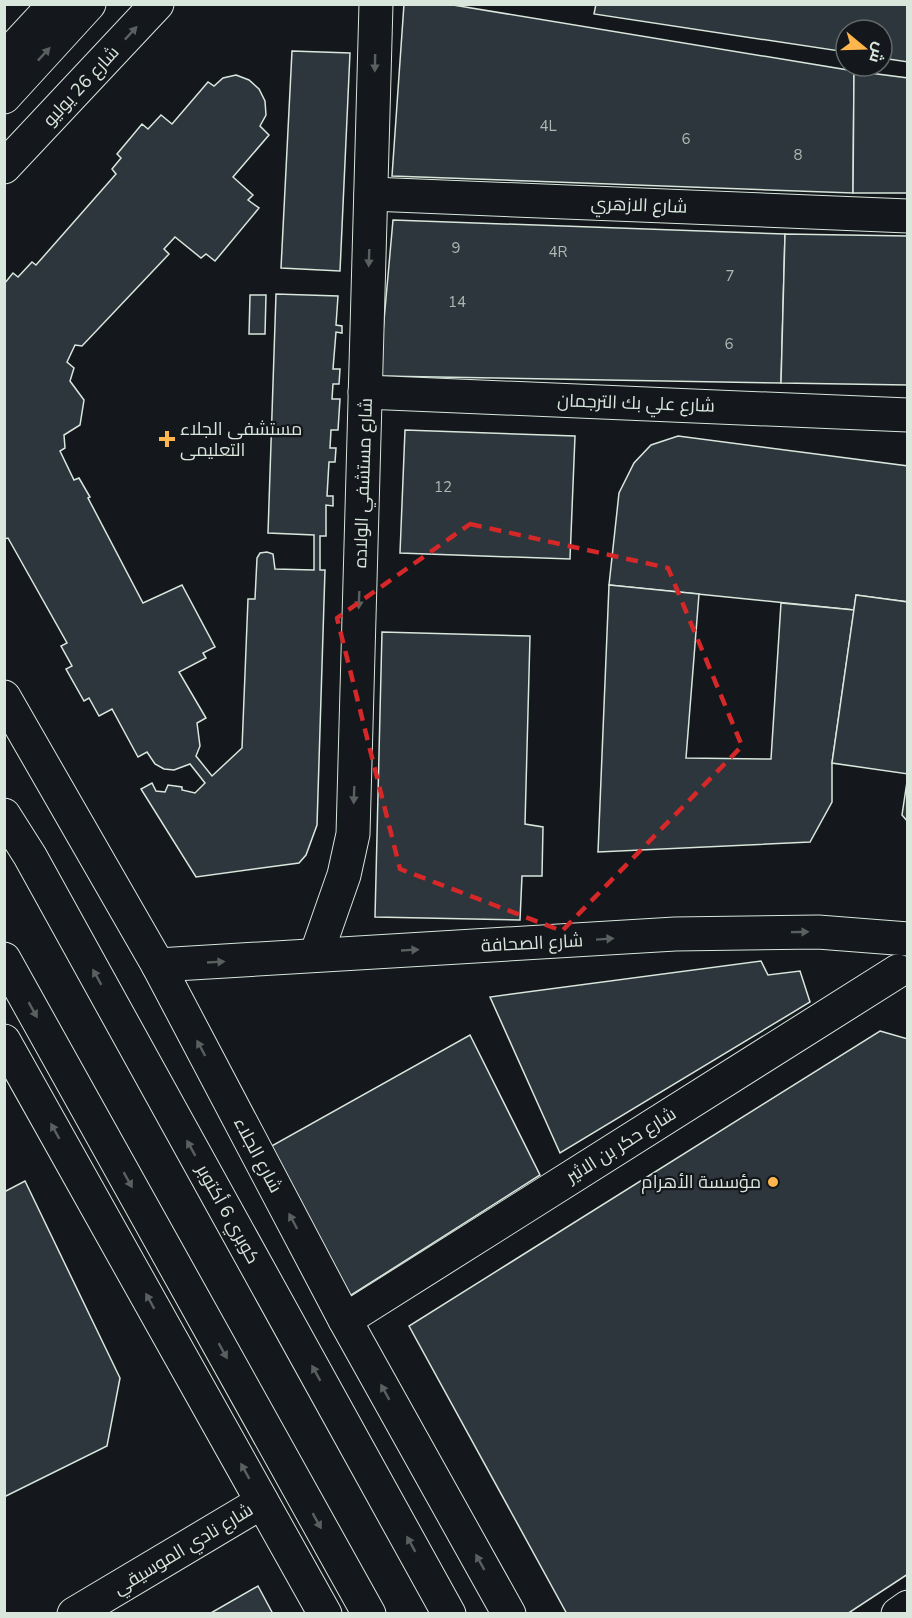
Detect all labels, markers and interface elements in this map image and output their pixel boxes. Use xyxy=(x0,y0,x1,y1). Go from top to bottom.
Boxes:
north arrow xyxy=(834,18,894,78)
one-way arrow xyxy=(124,25,138,40)
text: ش xyxy=(863,39,891,66)
street label: شارع 26 يوليو xyxy=(38,41,124,131)
one-way arrow xyxy=(37,46,51,61)
one-way arrow xyxy=(370,53,379,72)
house number: 4L xyxy=(539,116,557,136)
house number: 6 xyxy=(681,129,691,149)
house number: 8 xyxy=(793,145,803,165)
street label: شارع الازهري xyxy=(590,191,688,221)
house number: 9 xyxy=(451,238,461,258)
house number: 4R xyxy=(548,242,568,262)
one-way arrow xyxy=(365,248,374,267)
house number: 7 xyxy=(725,266,735,286)
house number: 14 xyxy=(448,292,466,312)
house number: 6 xyxy=(724,334,734,354)
street label: شارع علي بك الترجمان xyxy=(557,388,715,420)
street label: شارع مستشفي الولاده xyxy=(348,397,380,569)
place label: مستشفى الجلاء التعليمى xyxy=(180,417,302,462)
marker: مستشفى الجلاء التعليمى xyxy=(158,430,176,448)
house number: 12 xyxy=(434,477,452,497)
one-way arrow xyxy=(354,590,364,609)
one-way arrow xyxy=(349,785,358,804)
one-way arrow xyxy=(791,927,810,937)
street label: شارع الصحافة xyxy=(480,928,584,958)
one-way arrow xyxy=(596,935,615,944)
one-way arrow xyxy=(401,945,420,954)
one-way arrow xyxy=(206,958,225,967)
one-way arrow xyxy=(92,968,102,985)
one-way arrow xyxy=(28,1002,38,1019)
one-way arrow xyxy=(197,1039,207,1057)
street label: شارع حكر بن الاثير xyxy=(561,1102,680,1189)
street label: شارع الجلاء xyxy=(228,1113,288,1197)
one-way arrow xyxy=(50,1122,60,1139)
one-way arrow xyxy=(186,1139,196,1156)
street label: كوبري 6 أكتوبر xyxy=(189,1159,265,1269)
place label: مؤسسة الأهرام xyxy=(641,1170,761,1194)
one-way arrow xyxy=(123,1172,133,1189)
marker: مؤسسة الأهرام xyxy=(766,1175,780,1189)
one-way arrow xyxy=(288,1212,298,1229)
one-way arrow xyxy=(145,1292,155,1309)
one-way arrow xyxy=(217,1343,228,1359)
one-way arrow xyxy=(311,1365,321,1382)
one-way arrow xyxy=(380,1384,391,1400)
one-way arrow xyxy=(240,1462,250,1479)
street label: شارع نادي الموسيقي xyxy=(109,1498,258,1602)
one-way arrow xyxy=(312,1513,322,1530)
one-way arrow xyxy=(406,1535,416,1552)
one-way arrow xyxy=(475,1554,485,1571)

